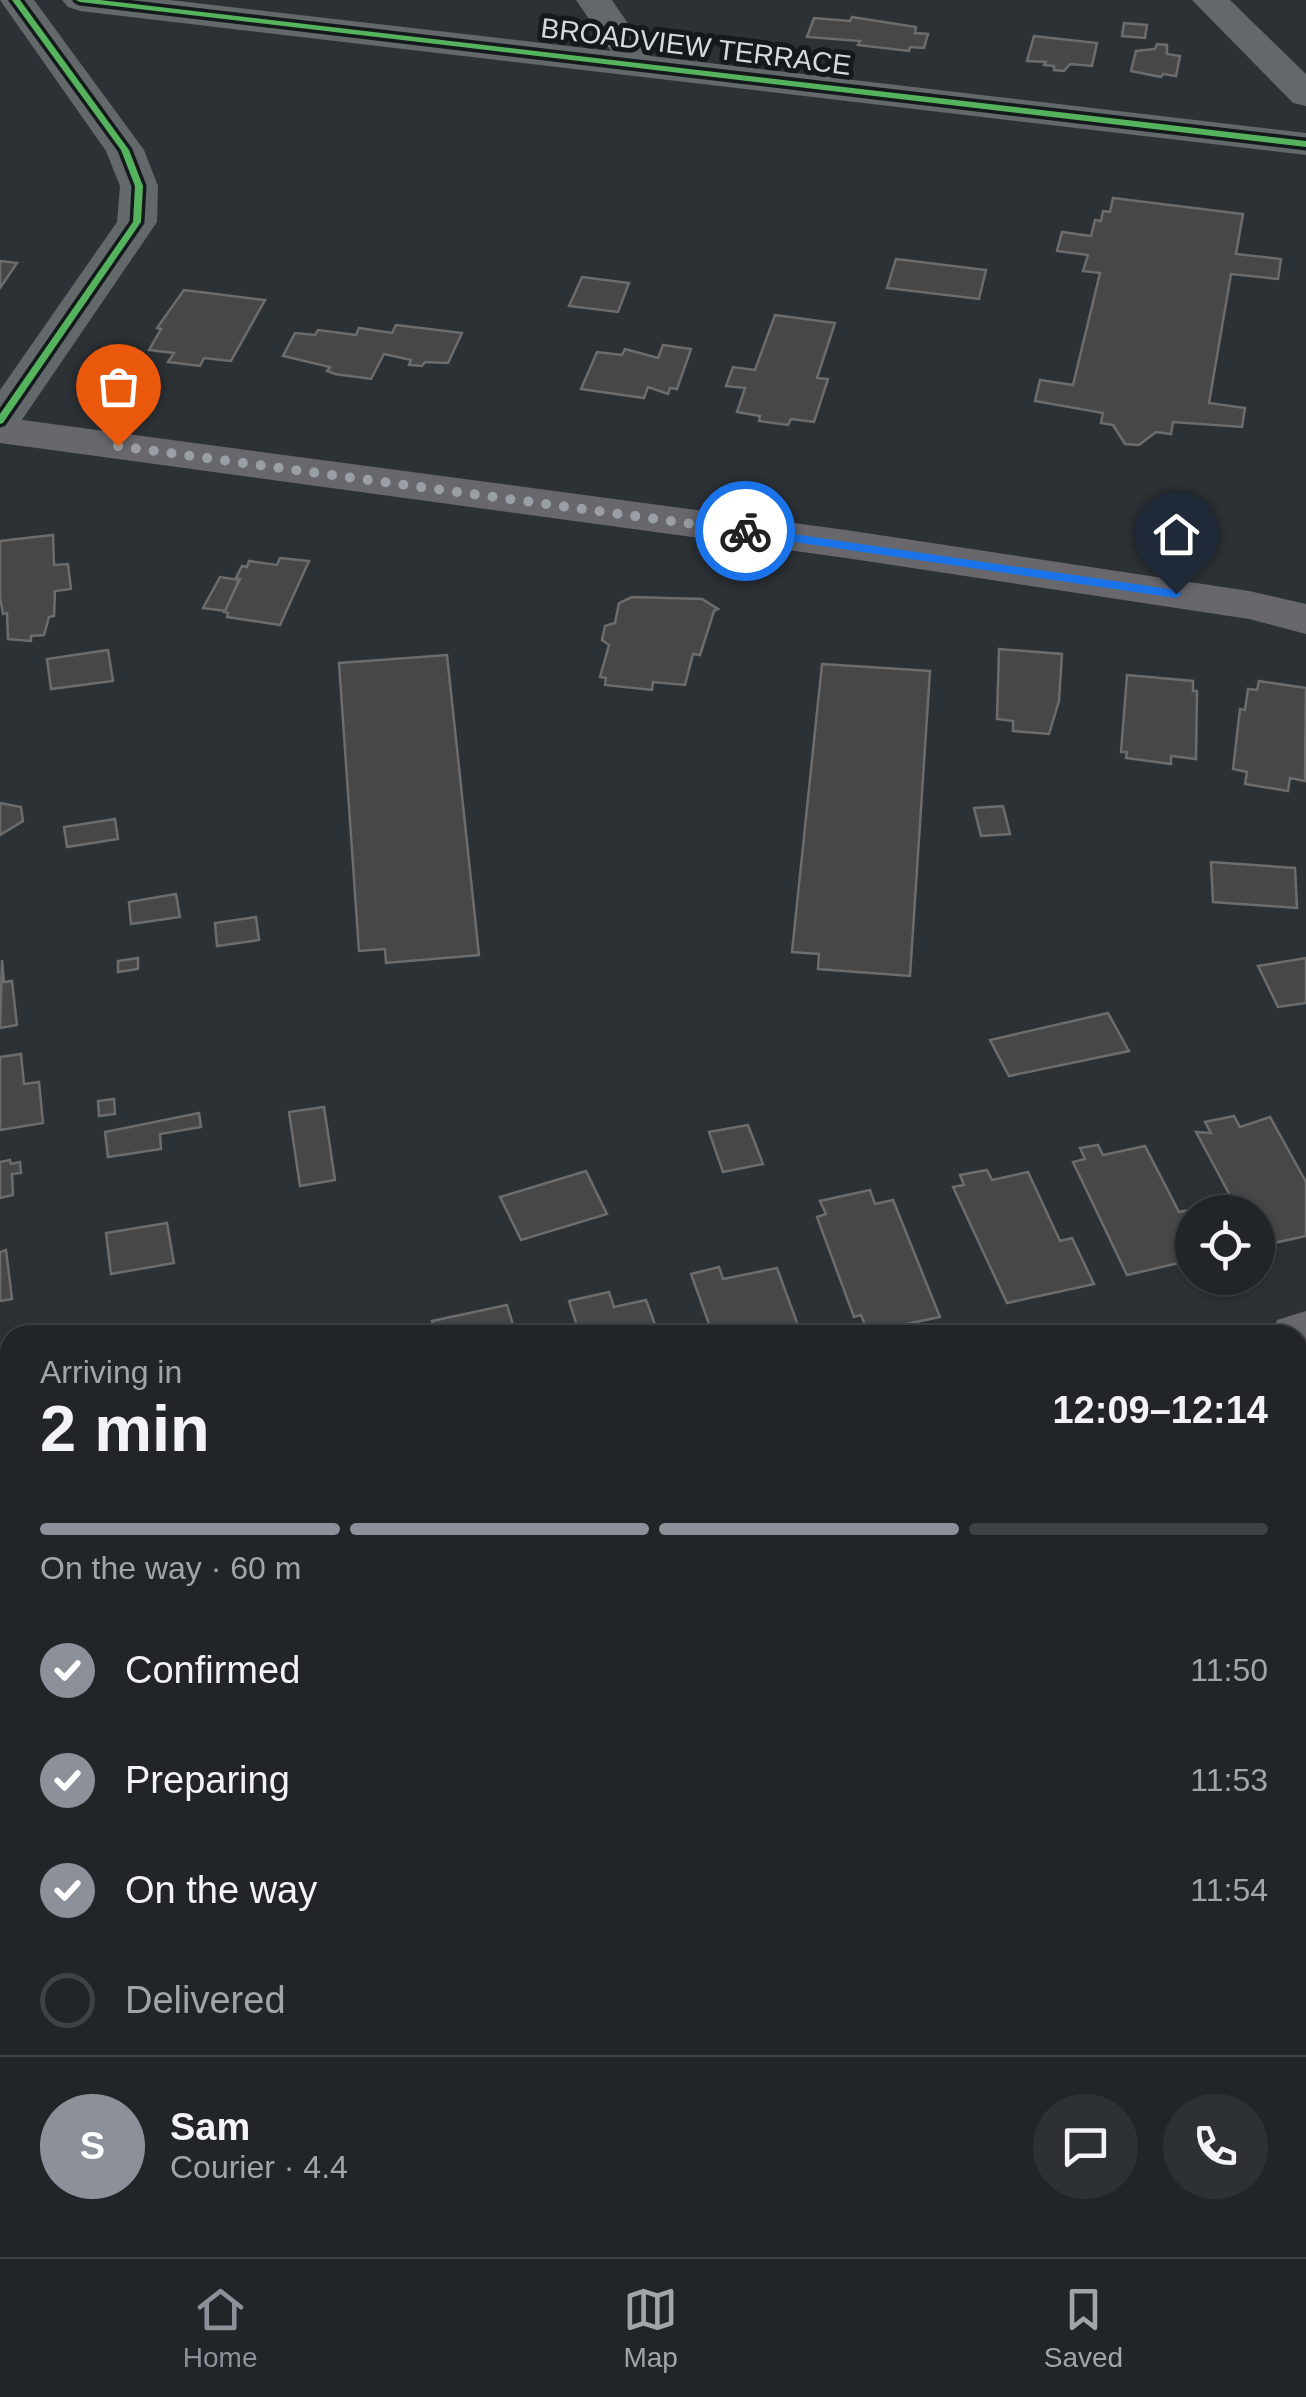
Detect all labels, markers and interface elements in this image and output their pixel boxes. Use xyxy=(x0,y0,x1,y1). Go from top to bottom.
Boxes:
street label: BROADVIEW TERRACE xyxy=(539,12,853,81)
pin xyxy=(76,344,161,447)
icon: bag xyxy=(91,359,146,414)
courier xyxy=(695,481,795,581)
pin xyxy=(1134,492,1219,595)
icon: bike xyxy=(718,504,773,559)
icon: home xyxy=(1149,507,1204,562)
map controls xyxy=(1175,1195,1275,1295)
button: locate xyxy=(1175,1195,1275,1295)
text: Arriving in xyxy=(40,1354,182,1390)
text: 12:09–12:14 xyxy=(1052,1389,1268,1431)
text: 2 min xyxy=(40,1392,210,1465)
text: On the way · 60 m xyxy=(40,1550,301,1586)
icon: check xyxy=(40,1643,95,1698)
text: Confirmed xyxy=(125,1649,300,1691)
text: 11:50 xyxy=(1190,1652,1268,1688)
icon: check xyxy=(40,1753,95,1808)
text: Preparing xyxy=(125,1759,290,1801)
text: 11:53 xyxy=(1190,1762,1268,1798)
icon: check xyxy=(40,1863,95,1918)
text: On the way xyxy=(125,1869,317,1911)
text: 11:54 xyxy=(1190,1872,1268,1908)
text: Delivered xyxy=(125,1979,286,2021)
button: chat xyxy=(1033,2094,1138,2199)
button: phone xyxy=(1163,2094,1268,2199)
text: Sam xyxy=(170,2106,250,2148)
text: S xyxy=(80,2125,105,2167)
text: Courier · 4.4 xyxy=(170,2149,348,2185)
tab: Home xyxy=(183,2282,258,2374)
tab: Map xyxy=(623,2282,678,2374)
tab: Saved xyxy=(1044,2282,1123,2374)

